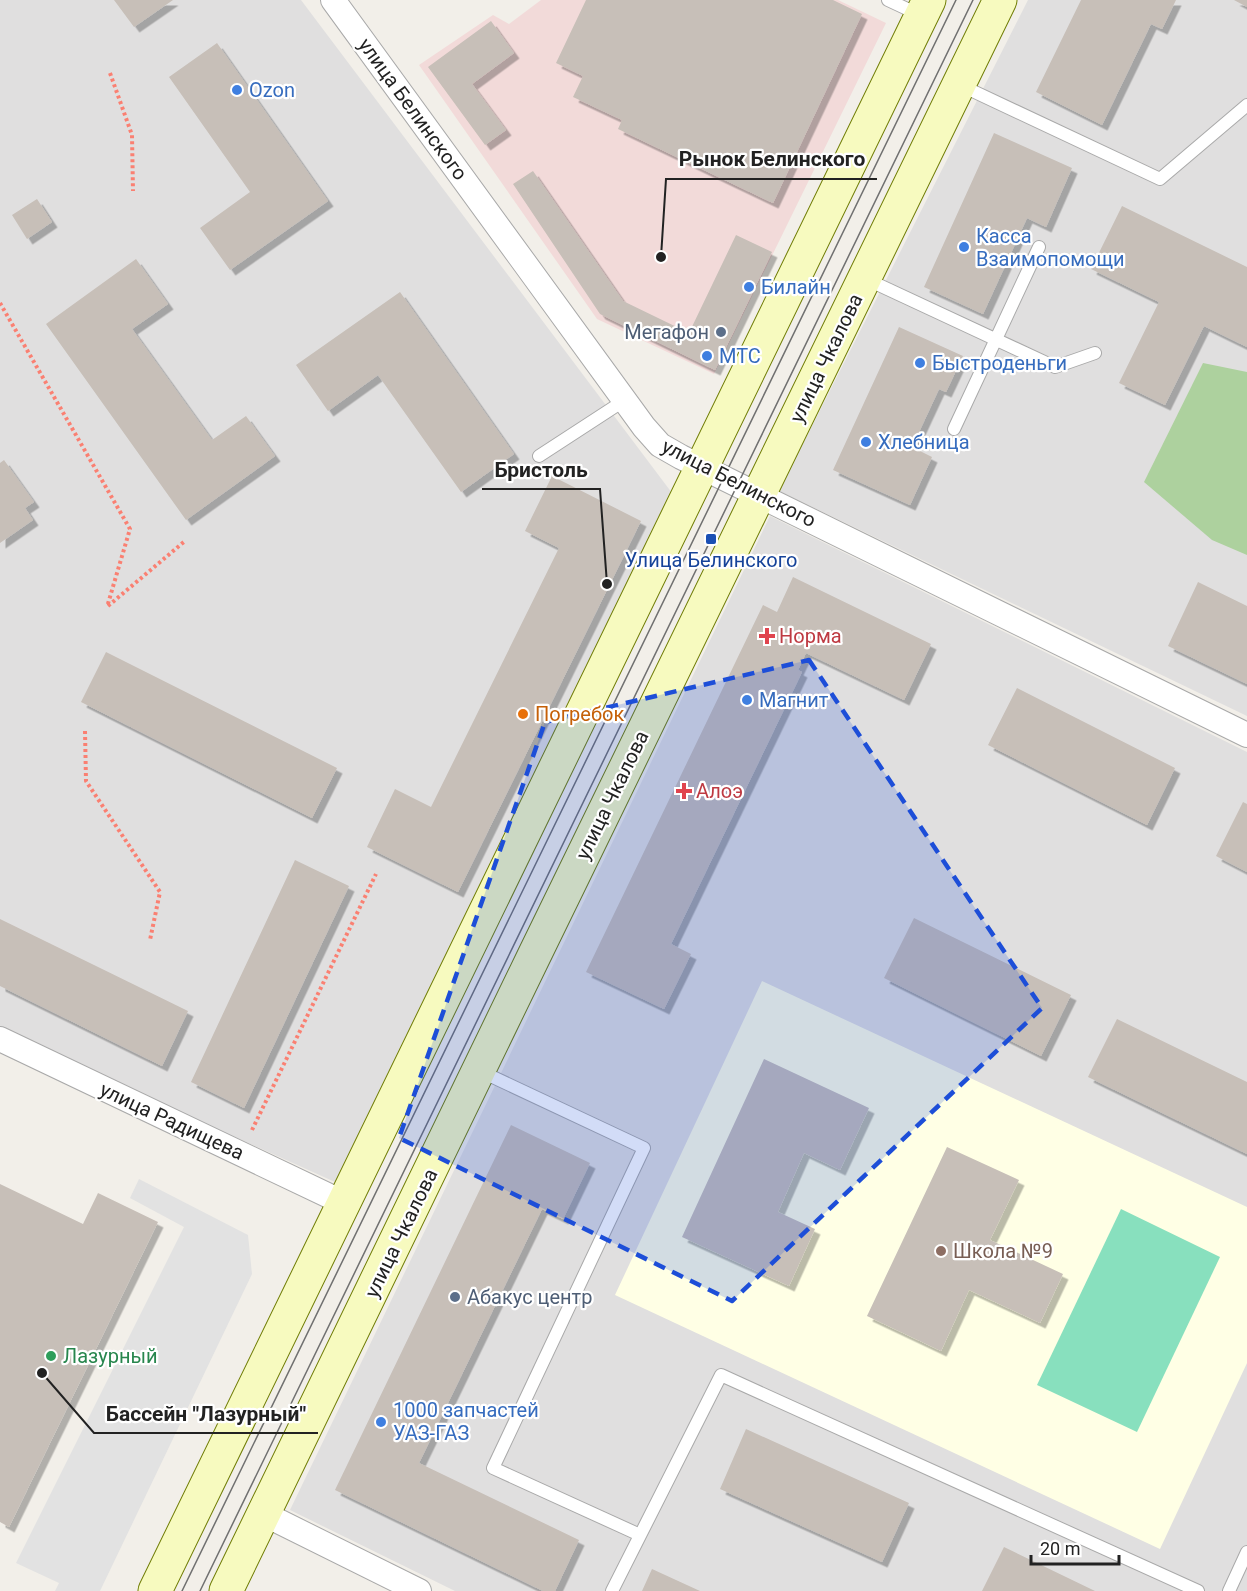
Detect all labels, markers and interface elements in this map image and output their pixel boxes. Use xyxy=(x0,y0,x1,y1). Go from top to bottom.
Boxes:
street label: улица Белинского xyxy=(353,33,473,185)
place label: Ozon xyxy=(249,78,295,102)
marker: Ozon xyxy=(230,83,244,97)
callout: Рынок Белинского xyxy=(666,140,877,179)
text: Рынок Белинского xyxy=(679,147,865,171)
place label: Касса Взаимопомощи xyxy=(976,224,1125,271)
marker: Касса Взаимопомощи xyxy=(957,240,971,254)
place label: Билайн xyxy=(761,275,831,299)
marker: Билайн xyxy=(742,280,756,294)
street label: улица Чкалова xyxy=(784,290,868,426)
place label: Мегафон xyxy=(624,320,709,344)
marker: Мегафон xyxy=(714,325,728,339)
place label: МТС xyxy=(719,344,761,368)
marker: МТС xyxy=(700,349,714,363)
place label: Быстроденьги xyxy=(932,351,1067,375)
marker: Быстроденьги xyxy=(913,356,927,370)
place label: Хлебница xyxy=(878,430,970,454)
street label: улица Белинского xyxy=(658,434,820,532)
marker: Хлебница xyxy=(859,435,873,449)
callout: Бристоль xyxy=(482,450,600,489)
text: Бристоль xyxy=(494,458,588,482)
marker: Улица Белинского xyxy=(704,532,718,546)
place label: Улица Белинского xyxy=(625,548,797,572)
place label: Норма xyxy=(779,624,842,648)
marker: Норма xyxy=(760,629,774,643)
place label: Магнит xyxy=(759,688,829,712)
marker: Магнит xyxy=(740,693,754,707)
place label: Погребок xyxy=(535,702,624,726)
marker: Погребок xyxy=(516,707,530,721)
street label: улица Чкалова xyxy=(570,727,654,863)
place label: Алоэ xyxy=(696,779,743,803)
marker: Алоэ xyxy=(677,784,691,798)
street label: улица Радищева xyxy=(96,1077,248,1165)
street label: улица Чкалова xyxy=(359,1165,443,1301)
place label: Школа №9 xyxy=(953,1239,1053,1263)
marker: Школа №9 xyxy=(934,1244,948,1258)
place label: Абакус центр xyxy=(467,1285,592,1309)
marker: Абакус центр xyxy=(448,1290,462,1304)
place label: Лазурный xyxy=(63,1344,158,1368)
marker: Лазурный xyxy=(44,1349,58,1363)
callout: Бассейн "Лазурный" xyxy=(94,1394,318,1433)
place label: 1000 запчастей УАЗ-ГАЗ xyxy=(393,1398,539,1445)
text: Бассейн "Лазурный" xyxy=(106,1402,307,1426)
marker: 1000 запчастей УАЗ-ГАЗ xyxy=(374,1415,388,1429)
scale bar xyxy=(1031,1528,1120,1566)
text: 20 m xyxy=(1040,1538,1080,1559)

